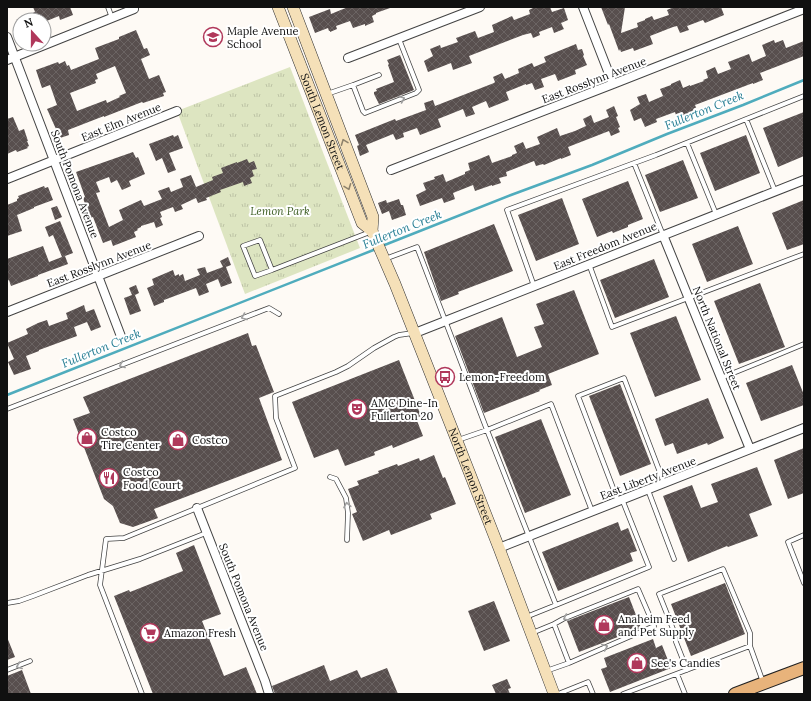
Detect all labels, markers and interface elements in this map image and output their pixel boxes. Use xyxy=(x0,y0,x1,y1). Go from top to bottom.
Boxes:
north arrow xyxy=(12,12,52,52)
text: N xyxy=(22,14,35,31)
place label: Maple Avenue School xyxy=(227,24,299,51)
school or university icon: Maple Avenue School xyxy=(202,26,224,48)
street label: East Rosslynn Avenue xyxy=(540,54,648,106)
street label: South Lemon Street xyxy=(297,71,348,173)
water label: Fullerton Creek xyxy=(662,87,746,133)
one-way arrow xyxy=(398,95,405,103)
street label: East Elm Avenue xyxy=(79,100,163,144)
street label: South Pomona Avenue xyxy=(48,128,102,240)
one-way arrow xyxy=(341,138,349,145)
one-way arrow xyxy=(343,183,351,190)
park label: Lemon Park xyxy=(250,204,310,218)
water label: Fullerton Creek xyxy=(360,206,444,252)
street label: East Freedom Avenue xyxy=(551,219,659,273)
street label: East Rosslynn Avenue xyxy=(45,238,153,290)
street label: North National Street xyxy=(690,284,744,392)
one-way arrow xyxy=(240,313,247,321)
water label: Fullerton Creek xyxy=(59,325,143,371)
one-way arrow xyxy=(119,360,126,368)
bus stop icon: Lemon-Freedom xyxy=(434,366,456,388)
place label: Lemon-Freedom xyxy=(459,370,545,384)
place label: AMC Dine-In Fullerton 20 xyxy=(370,396,438,423)
theatre icon: AMC Dine-In Fullerton 20 xyxy=(346,398,368,420)
place label: Costco Tire Center xyxy=(101,425,160,452)
street label: North Lemon Street xyxy=(445,426,496,527)
shop icon: Costco Tire Center xyxy=(76,427,98,449)
shop icon: Costco xyxy=(167,429,189,451)
place label: Costco xyxy=(192,433,228,447)
street label: East Liberty Avenue xyxy=(598,453,698,503)
place label: Costco Food Court xyxy=(123,465,182,492)
restaurant icon: Costco Food Court xyxy=(98,467,120,489)
one-way arrow xyxy=(343,502,352,508)
street label: South Pomona Avenue xyxy=(216,541,272,653)
place label: Anaheim Feed and Pet Supply xyxy=(617,612,694,639)
one-way arrow xyxy=(563,614,570,622)
shop icon: Anaheim Feed and Pet Supply xyxy=(593,614,615,636)
supermarket icon: Amazon Fresh xyxy=(139,622,161,644)
place label: Amazon Fresh xyxy=(163,626,237,640)
one-way arrow xyxy=(601,644,608,652)
shop icon: See's Candies xyxy=(626,652,648,674)
place label: See's Candies xyxy=(651,656,720,670)
one-way arrow xyxy=(15,661,22,669)

